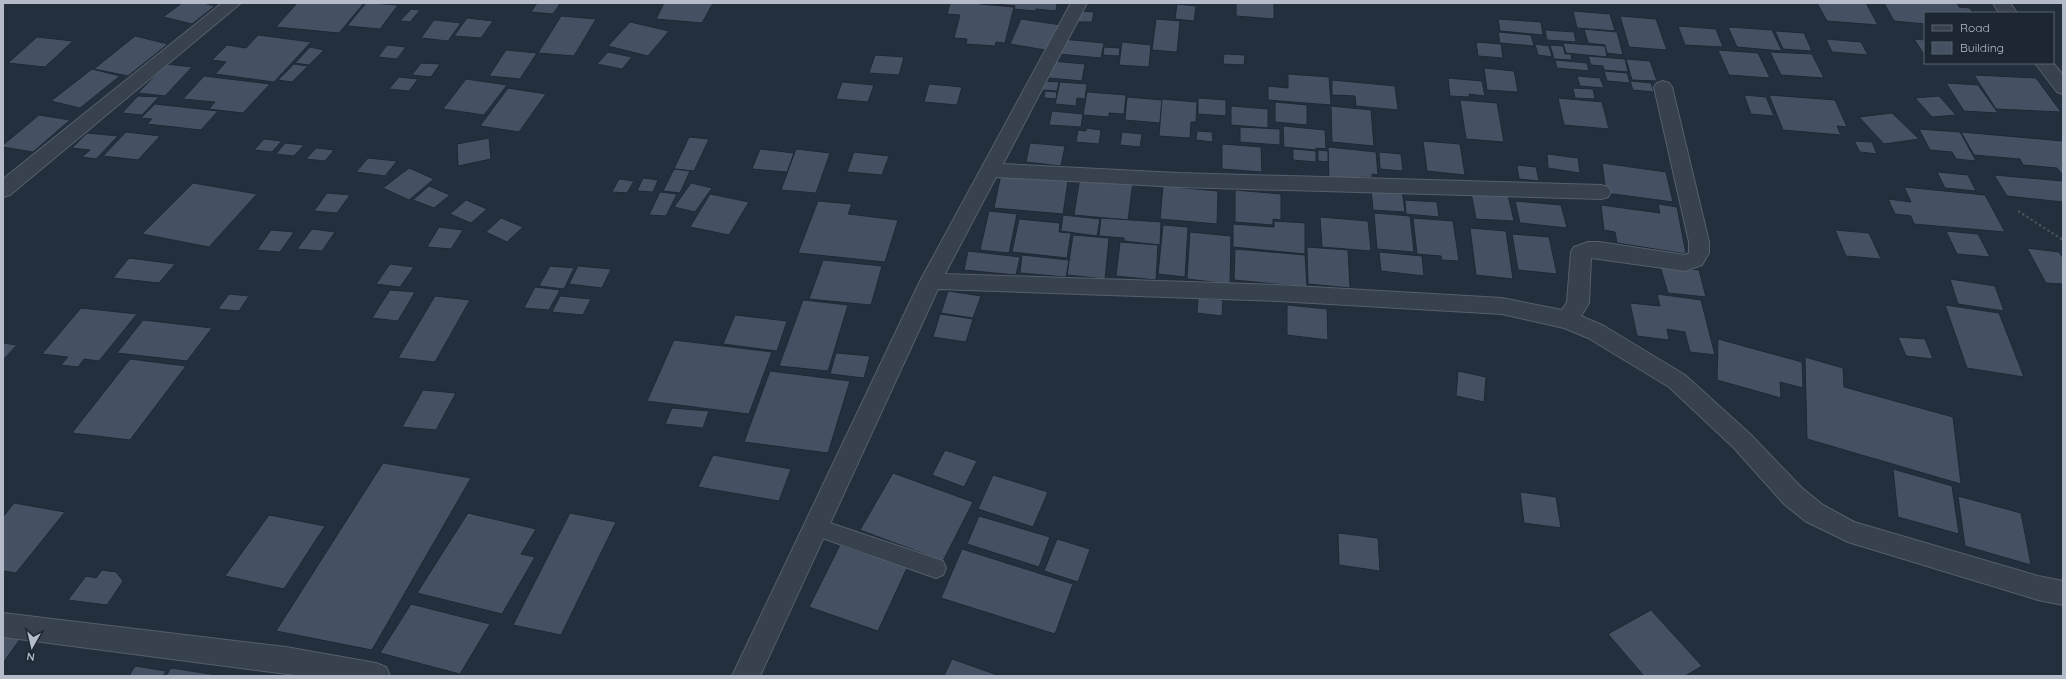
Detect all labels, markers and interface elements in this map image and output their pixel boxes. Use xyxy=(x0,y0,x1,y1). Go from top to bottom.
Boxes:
legend xyxy=(1924,12,2054,64)
text: Road xyxy=(1960,20,1990,35)
text: Building xyxy=(1960,40,2004,55)
north arrow xyxy=(12,627,52,667)
text: N xyxy=(26,649,36,664)

